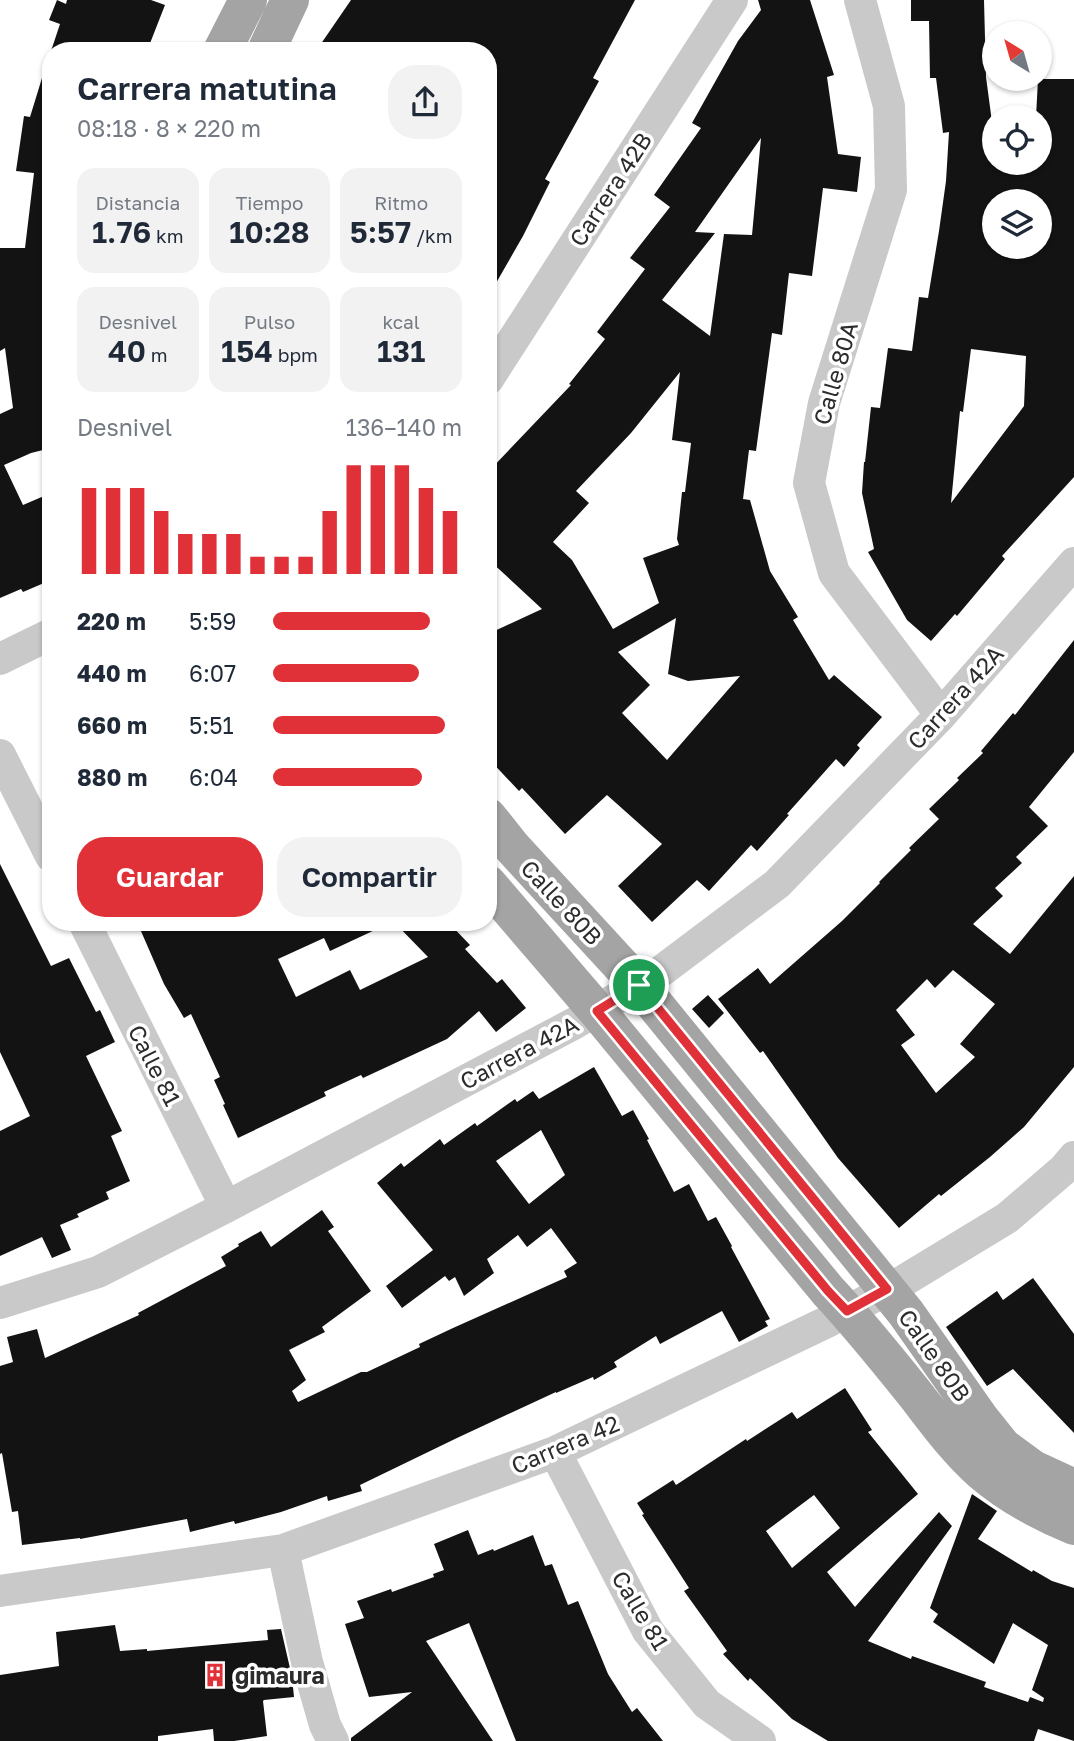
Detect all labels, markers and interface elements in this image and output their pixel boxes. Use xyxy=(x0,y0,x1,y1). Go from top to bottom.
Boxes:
north arrow xyxy=(982,21,1052,91)
map controls xyxy=(982,21,1052,259)
button: share xyxy=(388,65,462,139)
text: Carrera matutina xyxy=(77,69,337,107)
button: locate xyxy=(982,105,1052,175)
text: 08:18 · 8 × 220 m xyxy=(77,114,261,142)
street label: Carrera 42B xyxy=(563,127,657,251)
button: layers xyxy=(982,189,1052,259)
text: Distancia xyxy=(95,191,180,214)
text: Tiempo xyxy=(236,191,303,214)
text: Ritmo xyxy=(374,191,428,214)
text: 1.76 xyxy=(92,214,151,250)
text: 10:28 xyxy=(229,214,310,250)
text: 5:57 xyxy=(350,214,411,250)
text: km xyxy=(151,224,184,247)
text: /km xyxy=(411,224,453,247)
text: Desnivel xyxy=(99,310,177,333)
text: Pulso xyxy=(244,310,295,333)
text: kcal xyxy=(382,310,420,333)
street label: Calle 80A xyxy=(807,318,863,428)
text: 40 xyxy=(108,333,146,369)
text: 154 xyxy=(221,333,273,369)
text: 131 xyxy=(377,333,425,369)
text: m xyxy=(146,343,168,366)
text: bpm xyxy=(273,343,318,366)
text: Desnivel xyxy=(77,413,172,441)
text: 136–140 m xyxy=(346,413,462,441)
text: 220 m xyxy=(77,607,146,635)
text: 5:59 xyxy=(189,607,237,635)
street label: Carrera 42A xyxy=(901,639,1009,755)
text: 440 m xyxy=(77,659,147,687)
text: 6:07 xyxy=(189,659,236,687)
text: 660 m xyxy=(77,711,147,739)
text: 5:51 xyxy=(189,711,234,739)
text: 880 m xyxy=(77,763,147,791)
text: 6:04 xyxy=(189,763,238,791)
button: Guardar xyxy=(77,837,263,917)
button: Compartir xyxy=(277,837,462,917)
street label: Calle 80B xyxy=(516,854,608,950)
pin xyxy=(609,955,669,1015)
icon: arrive xyxy=(620,966,658,1004)
street label: Carrera 42A xyxy=(455,1009,583,1095)
street label: Calle 81 xyxy=(123,1020,187,1110)
street label: Calle 80B xyxy=(893,1304,977,1406)
street label: Carrera 42 xyxy=(507,1409,623,1479)
street label: Calle 81 xyxy=(606,1565,676,1655)
building icon: gimaura xyxy=(201,1661,229,1689)
place label: gimaura xyxy=(235,1661,325,1689)

